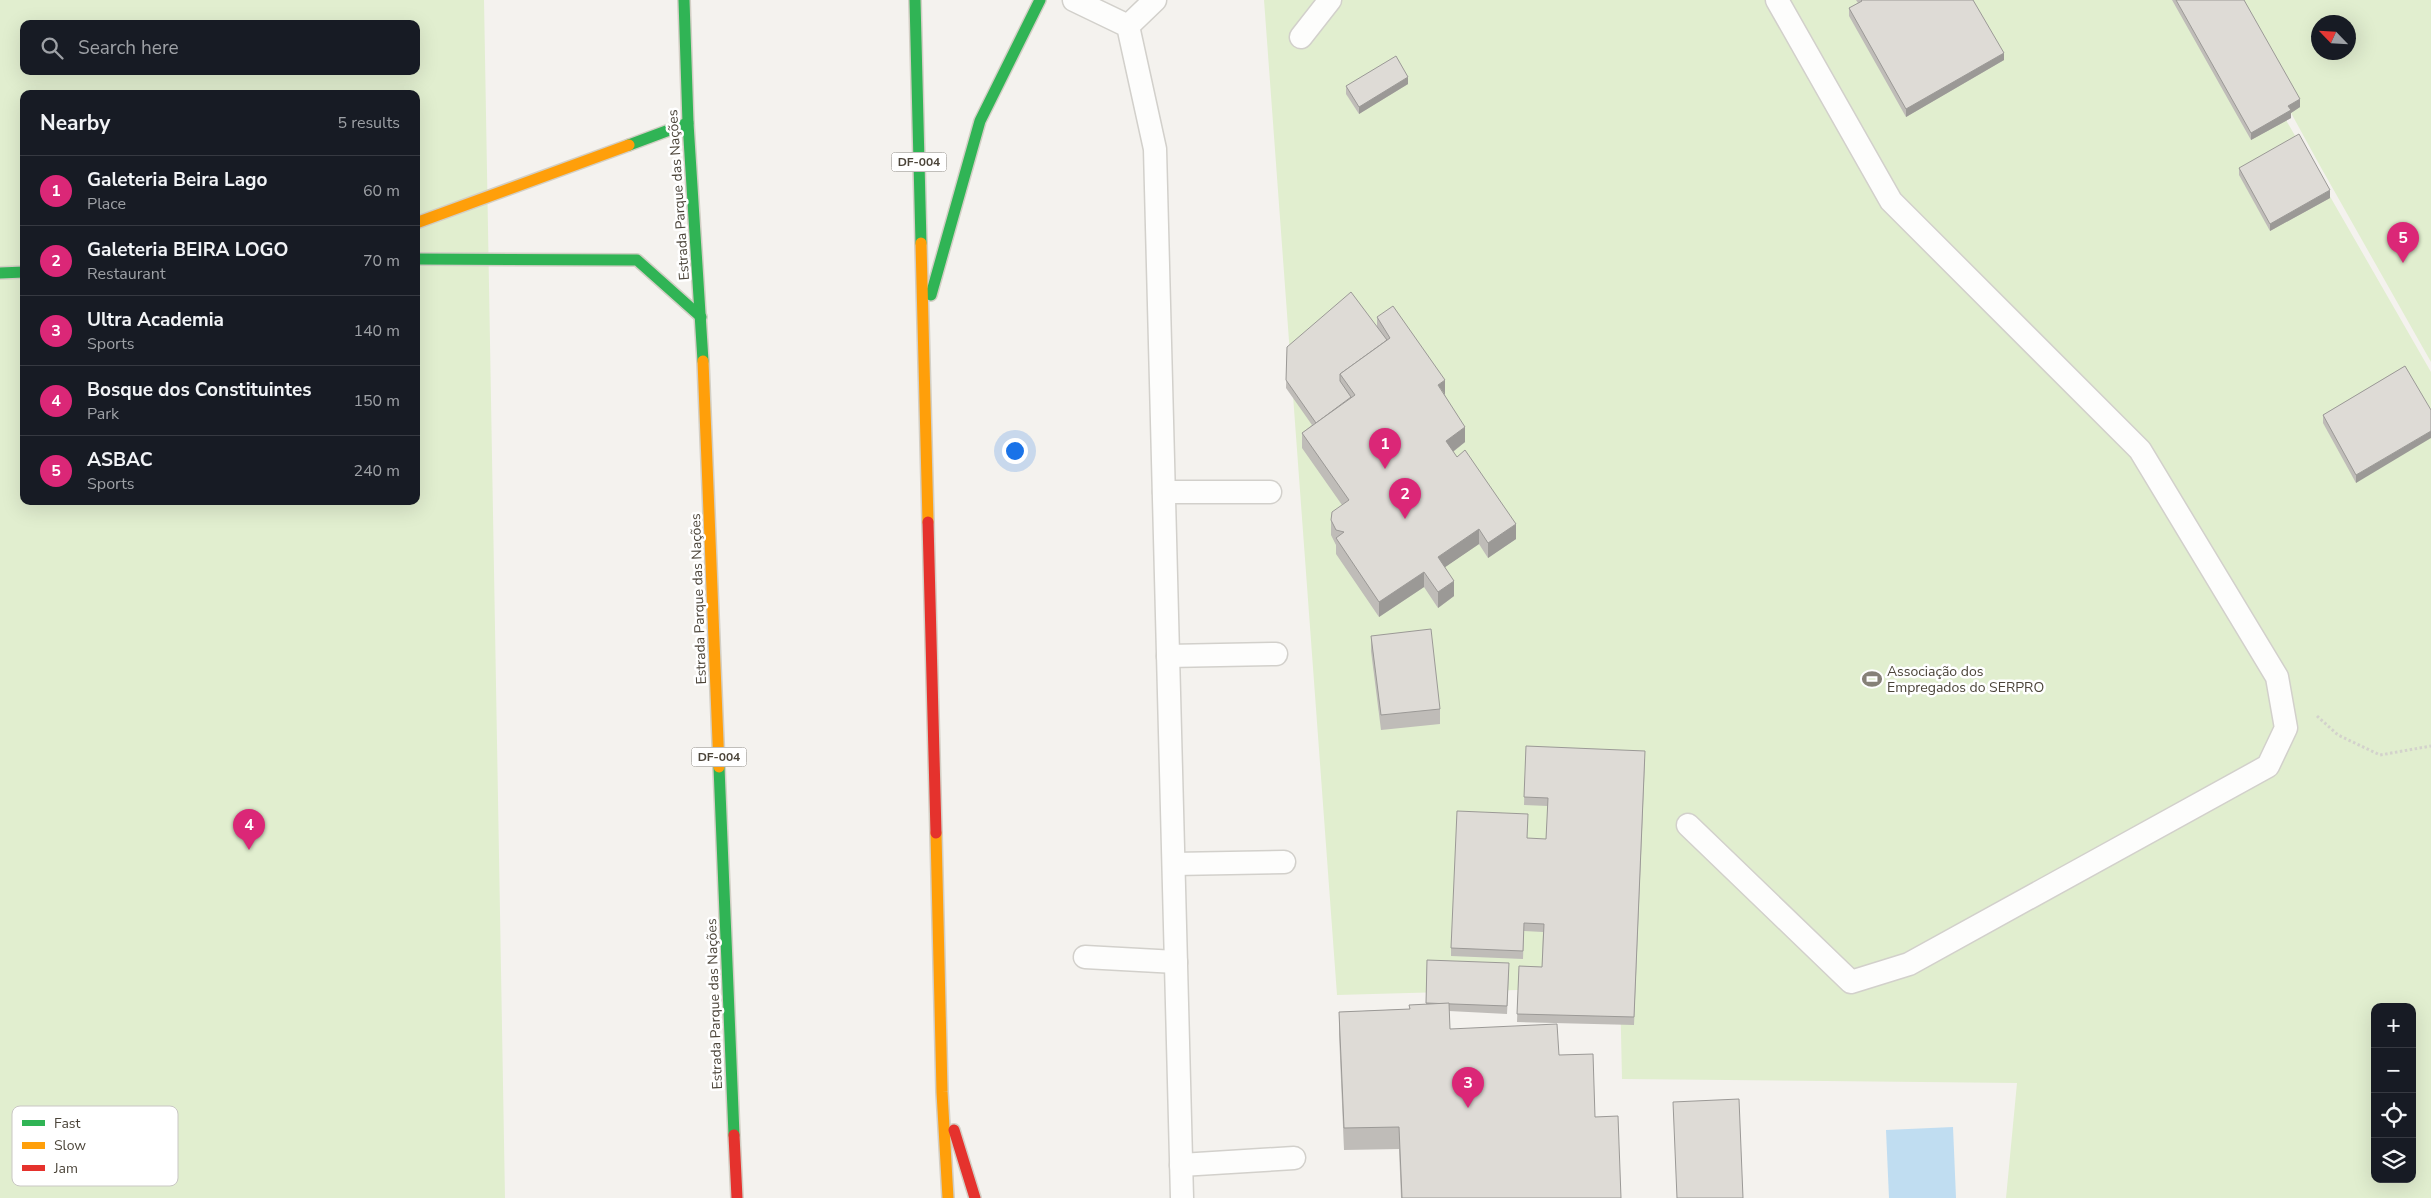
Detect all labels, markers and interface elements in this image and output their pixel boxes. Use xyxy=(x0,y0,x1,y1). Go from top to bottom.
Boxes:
north arrow xyxy=(2311,15,2356,60)
search box xyxy=(20,20,420,75)
icon: search xyxy=(38,34,66,62)
text: Search here xyxy=(78,35,179,61)
text: Nearby xyxy=(40,109,110,137)
street label: Estrada Parque das Nações xyxy=(663,109,694,281)
text: 5 results xyxy=(338,112,400,134)
road number: DF-004 xyxy=(892,152,946,172)
text: Galeteria Beira Lago xyxy=(87,167,268,193)
text: 1 xyxy=(51,180,61,202)
text: 60 m xyxy=(363,180,400,202)
text: Place xyxy=(87,193,126,215)
pin: 5 xyxy=(2387,222,2419,263)
text: Galeteria BEIRA LOGO xyxy=(87,237,289,263)
text: 2 xyxy=(51,250,61,272)
text: 70 m xyxy=(363,250,400,272)
text: Restaurant xyxy=(87,263,166,285)
text: Ultra Academia xyxy=(87,307,224,333)
text: 3 xyxy=(51,320,61,342)
text: 140 m xyxy=(353,320,400,342)
text: Sports xyxy=(87,333,135,355)
text: Bosque dos Constituintes xyxy=(87,377,312,403)
text: 4 xyxy=(51,390,61,412)
text: 150 m xyxy=(353,390,400,412)
text: Park xyxy=(87,403,119,425)
pin: 1 xyxy=(1369,428,1401,469)
your location xyxy=(1002,438,1028,464)
text: ASBAC xyxy=(87,447,153,473)
text: 5 xyxy=(51,460,61,482)
text: 240 m xyxy=(353,460,400,482)
text: Sports xyxy=(87,473,135,495)
pin: 2 xyxy=(1389,478,1421,519)
street label: Estrada Parque das Nações xyxy=(686,513,711,685)
place label: Associação dos Empregados do SERPRO xyxy=(1887,662,2044,697)
sports icon: Associação dos Empregados do SERPRO xyxy=(1861,668,1883,690)
road number: DF-004 xyxy=(692,748,746,766)
pin: 4 xyxy=(233,809,265,850)
street label: Estrada Parque das Nações xyxy=(702,918,727,1090)
map controls xyxy=(2371,1003,2416,1183)
button: + xyxy=(2371,1003,2416,1048)
button: − xyxy=(2371,1048,2416,1093)
pin: 3 xyxy=(1452,1067,1484,1108)
button: locate xyxy=(2371,1093,2416,1138)
legend xyxy=(12,1106,178,1186)
text: Fast xyxy=(54,1114,80,1133)
text: Slow xyxy=(54,1136,86,1155)
button: layers xyxy=(2371,1138,2416,1183)
text: Jam xyxy=(53,1159,78,1178)

